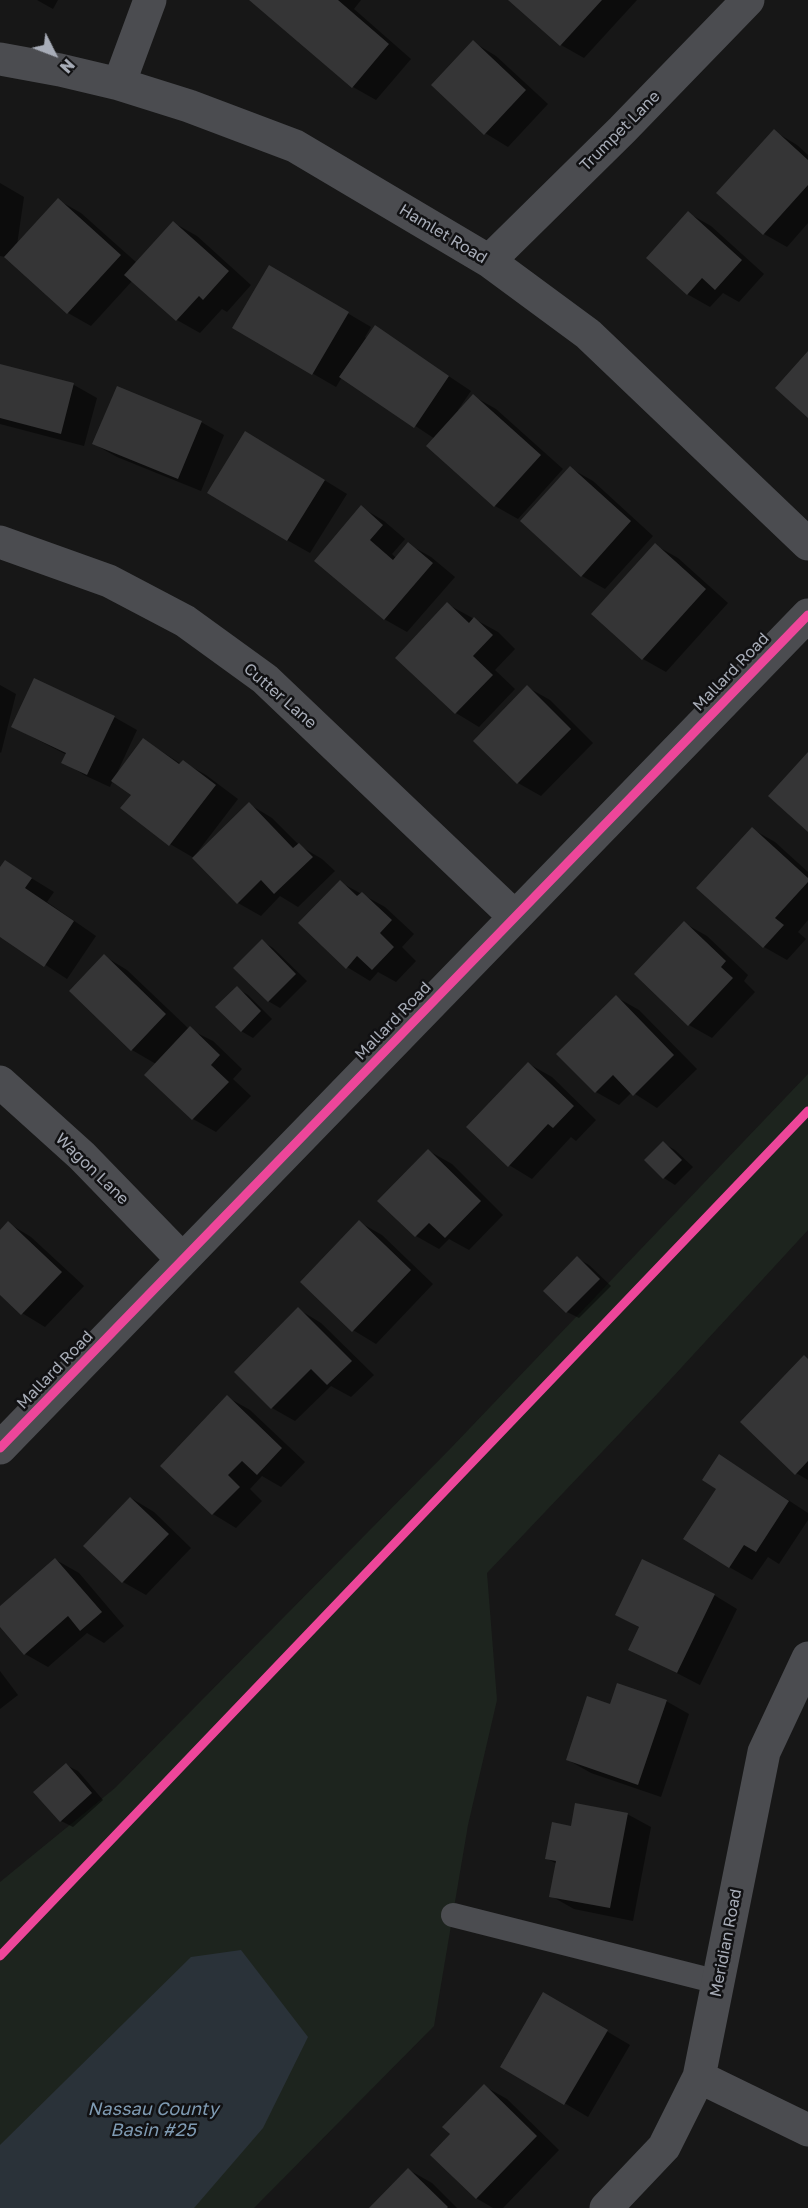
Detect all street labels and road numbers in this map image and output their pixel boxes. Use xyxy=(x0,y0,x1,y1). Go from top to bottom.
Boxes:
street label: Trumpet Lane xyxy=(576,87,664,175)
street label: Hamlet Road xyxy=(396,200,490,268)
street label: Mallard Road xyxy=(689,629,773,715)
street label: Cutter Lane xyxy=(240,659,320,733)
street label: Mallard Road xyxy=(351,978,435,1064)
street label: Wagon Lane xyxy=(51,1129,133,1209)
street label: Mallard Road xyxy=(13,1327,97,1413)
street label: Meridian Road xyxy=(706,1887,746,1999)

